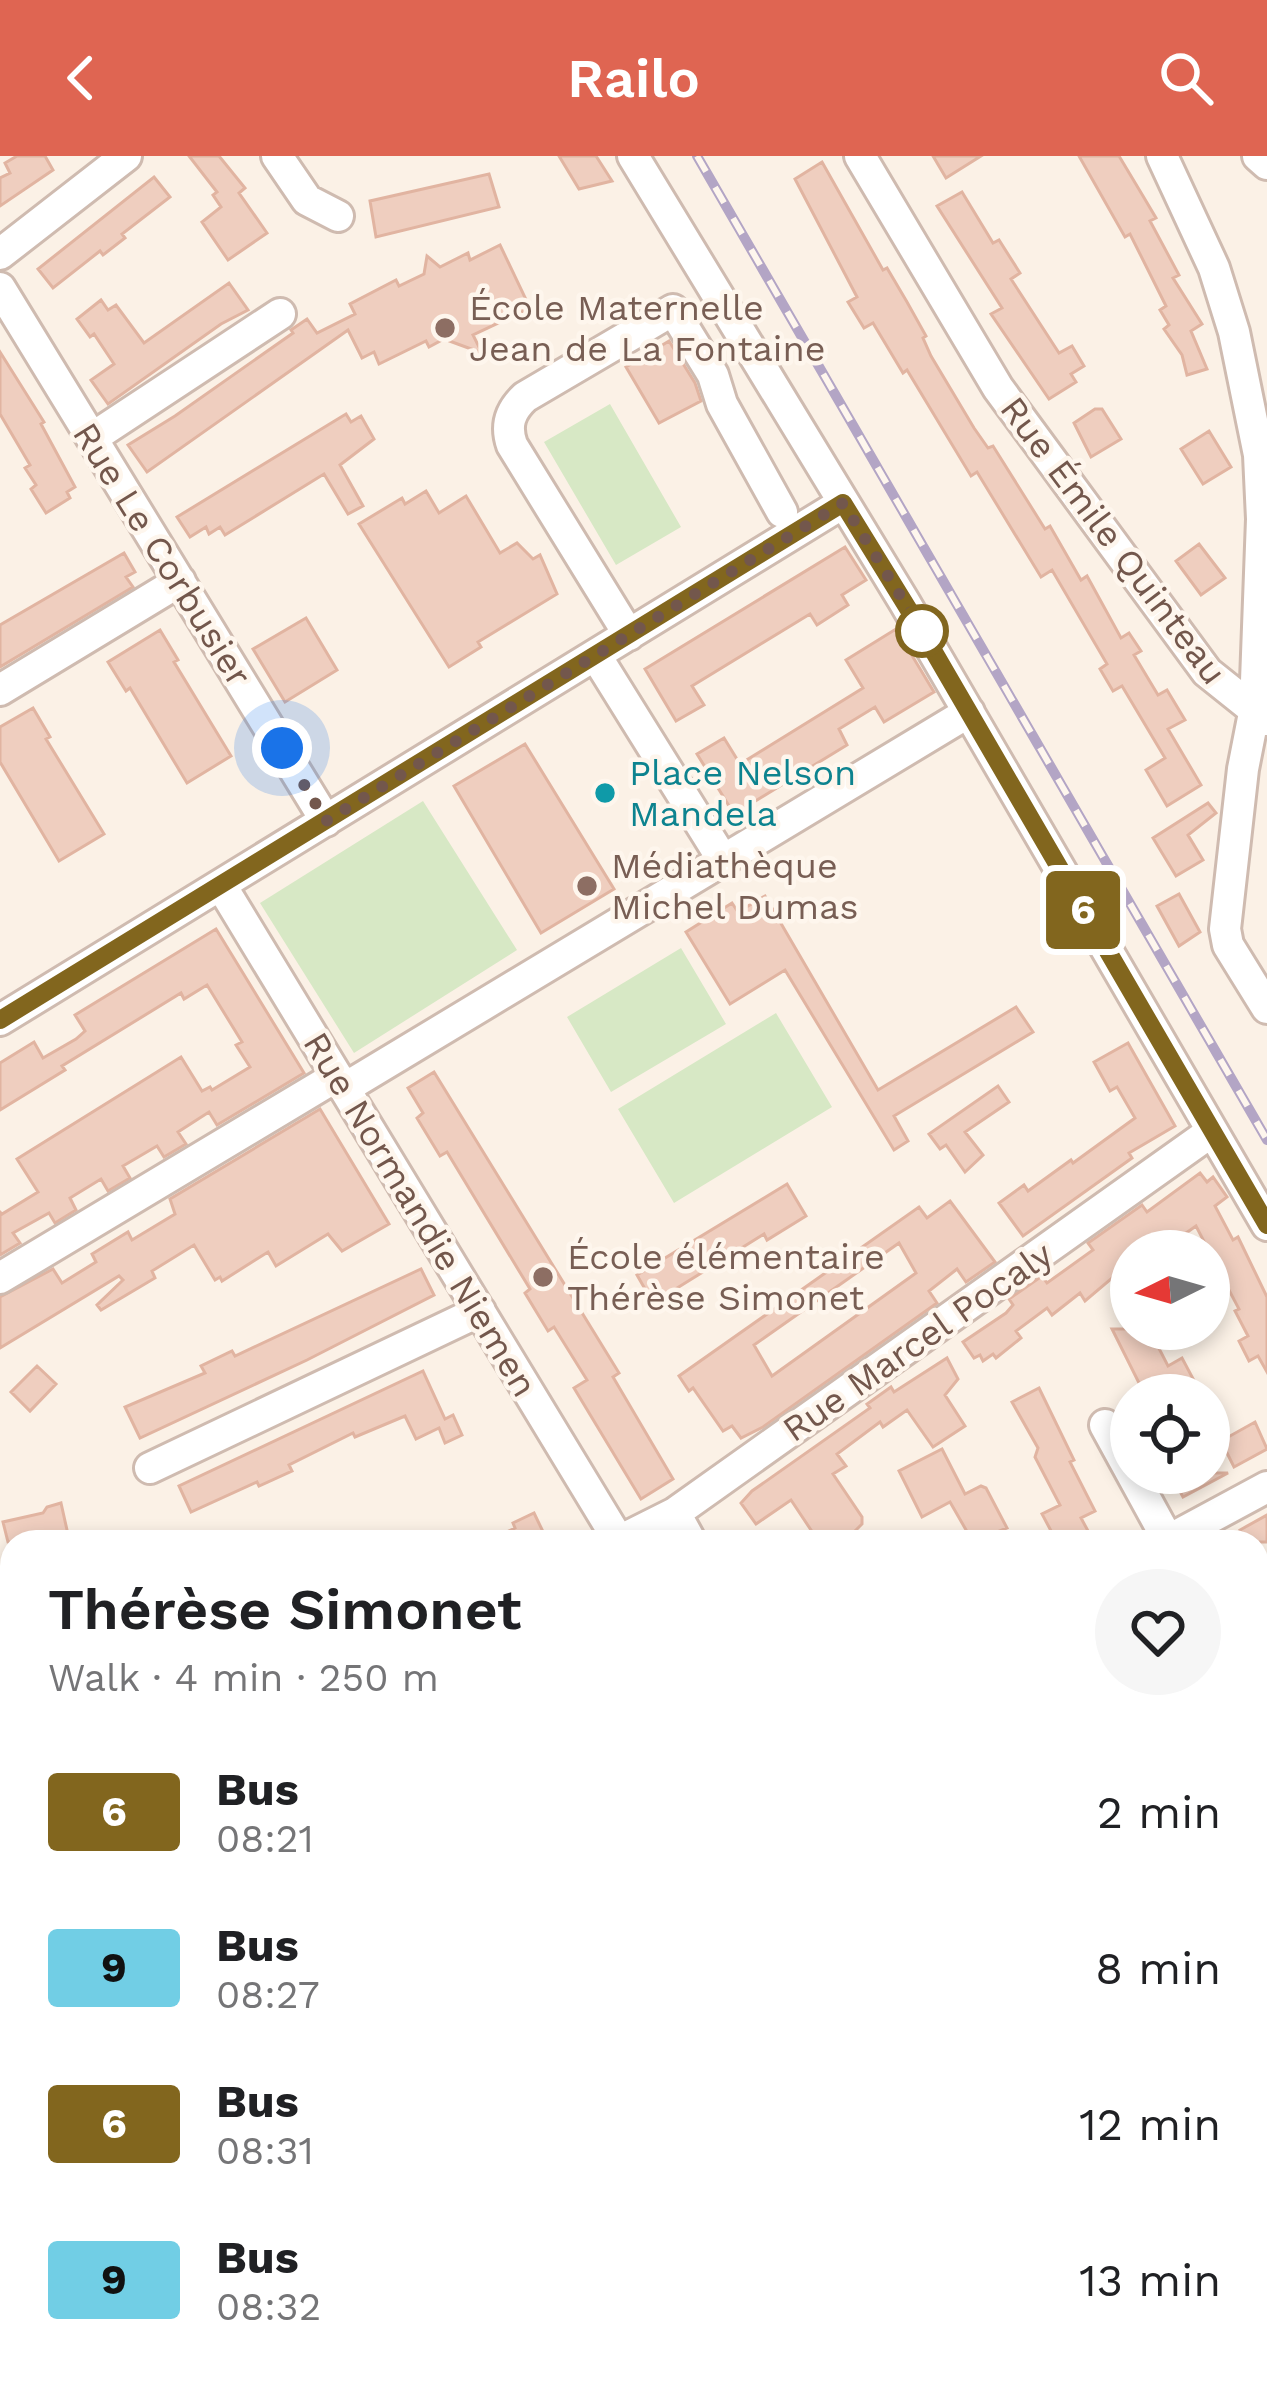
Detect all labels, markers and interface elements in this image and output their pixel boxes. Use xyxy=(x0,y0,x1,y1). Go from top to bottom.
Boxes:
icon: back xyxy=(48,45,114,111)
icon: search xyxy=(1153,45,1219,111)
text: Railo xyxy=(567,47,700,110)
place label: École Maternelle Jean de La Fontaine xyxy=(469,287,825,370)
marker: École Maternelle Jean de La Fontaine xyxy=(432,315,458,341)
street label: Rue Émile Quinteau xyxy=(991,389,1235,693)
street label: Rue Le Corbusier xyxy=(64,415,260,694)
unlabelled marker xyxy=(897,606,947,656)
your location xyxy=(252,718,312,778)
place label: Place Nelson Mandela xyxy=(629,752,856,835)
marker: Place Nelson Mandela xyxy=(592,780,618,806)
place label: Médiathèque Michel Dumas xyxy=(611,845,858,928)
line badge: 6 xyxy=(1044,871,1122,949)
marker: Médiathèque Michel Dumas xyxy=(574,873,600,899)
text: 6 xyxy=(1070,885,1096,934)
street label: Rue Normandie Niemen xyxy=(295,1025,546,1404)
north arrow xyxy=(1110,1230,1230,1350)
map controls xyxy=(1110,1230,1230,1494)
street label: Rue Marcel Pocaly xyxy=(775,1233,1061,1451)
place label: École élémentaire Thérèse Simonet xyxy=(567,1236,885,1319)
marker: École élémentaire Thérèse Simonet xyxy=(530,1264,556,1290)
button: locate xyxy=(1110,1374,1230,1494)
button: heart xyxy=(1095,1569,1221,1695)
text: Thérèse Simonet xyxy=(48,1576,522,1643)
text: Walk · 4 min · 250 m xyxy=(48,1655,439,1700)
text: Bus xyxy=(216,1763,299,1816)
text: 2 min xyxy=(1097,1786,1221,1839)
text: 6 xyxy=(101,1787,127,1836)
text: 08:21 xyxy=(216,1816,314,1861)
text: Bus xyxy=(216,1919,299,1972)
text: 8 min xyxy=(1095,1942,1221,1995)
text: 9 xyxy=(101,1943,127,1992)
text: 08:27 xyxy=(216,1972,320,2017)
text: Bus xyxy=(216,2075,299,2128)
text: 12 min xyxy=(1079,2098,1221,2151)
text: 6 xyxy=(101,2099,127,2148)
text: 08:31 xyxy=(216,2128,314,2173)
text: Bus xyxy=(216,2231,299,2284)
text: 13 min xyxy=(1079,2254,1221,2307)
text: 9 xyxy=(101,2255,127,2304)
text: 08:32 xyxy=(216,2284,321,2329)

